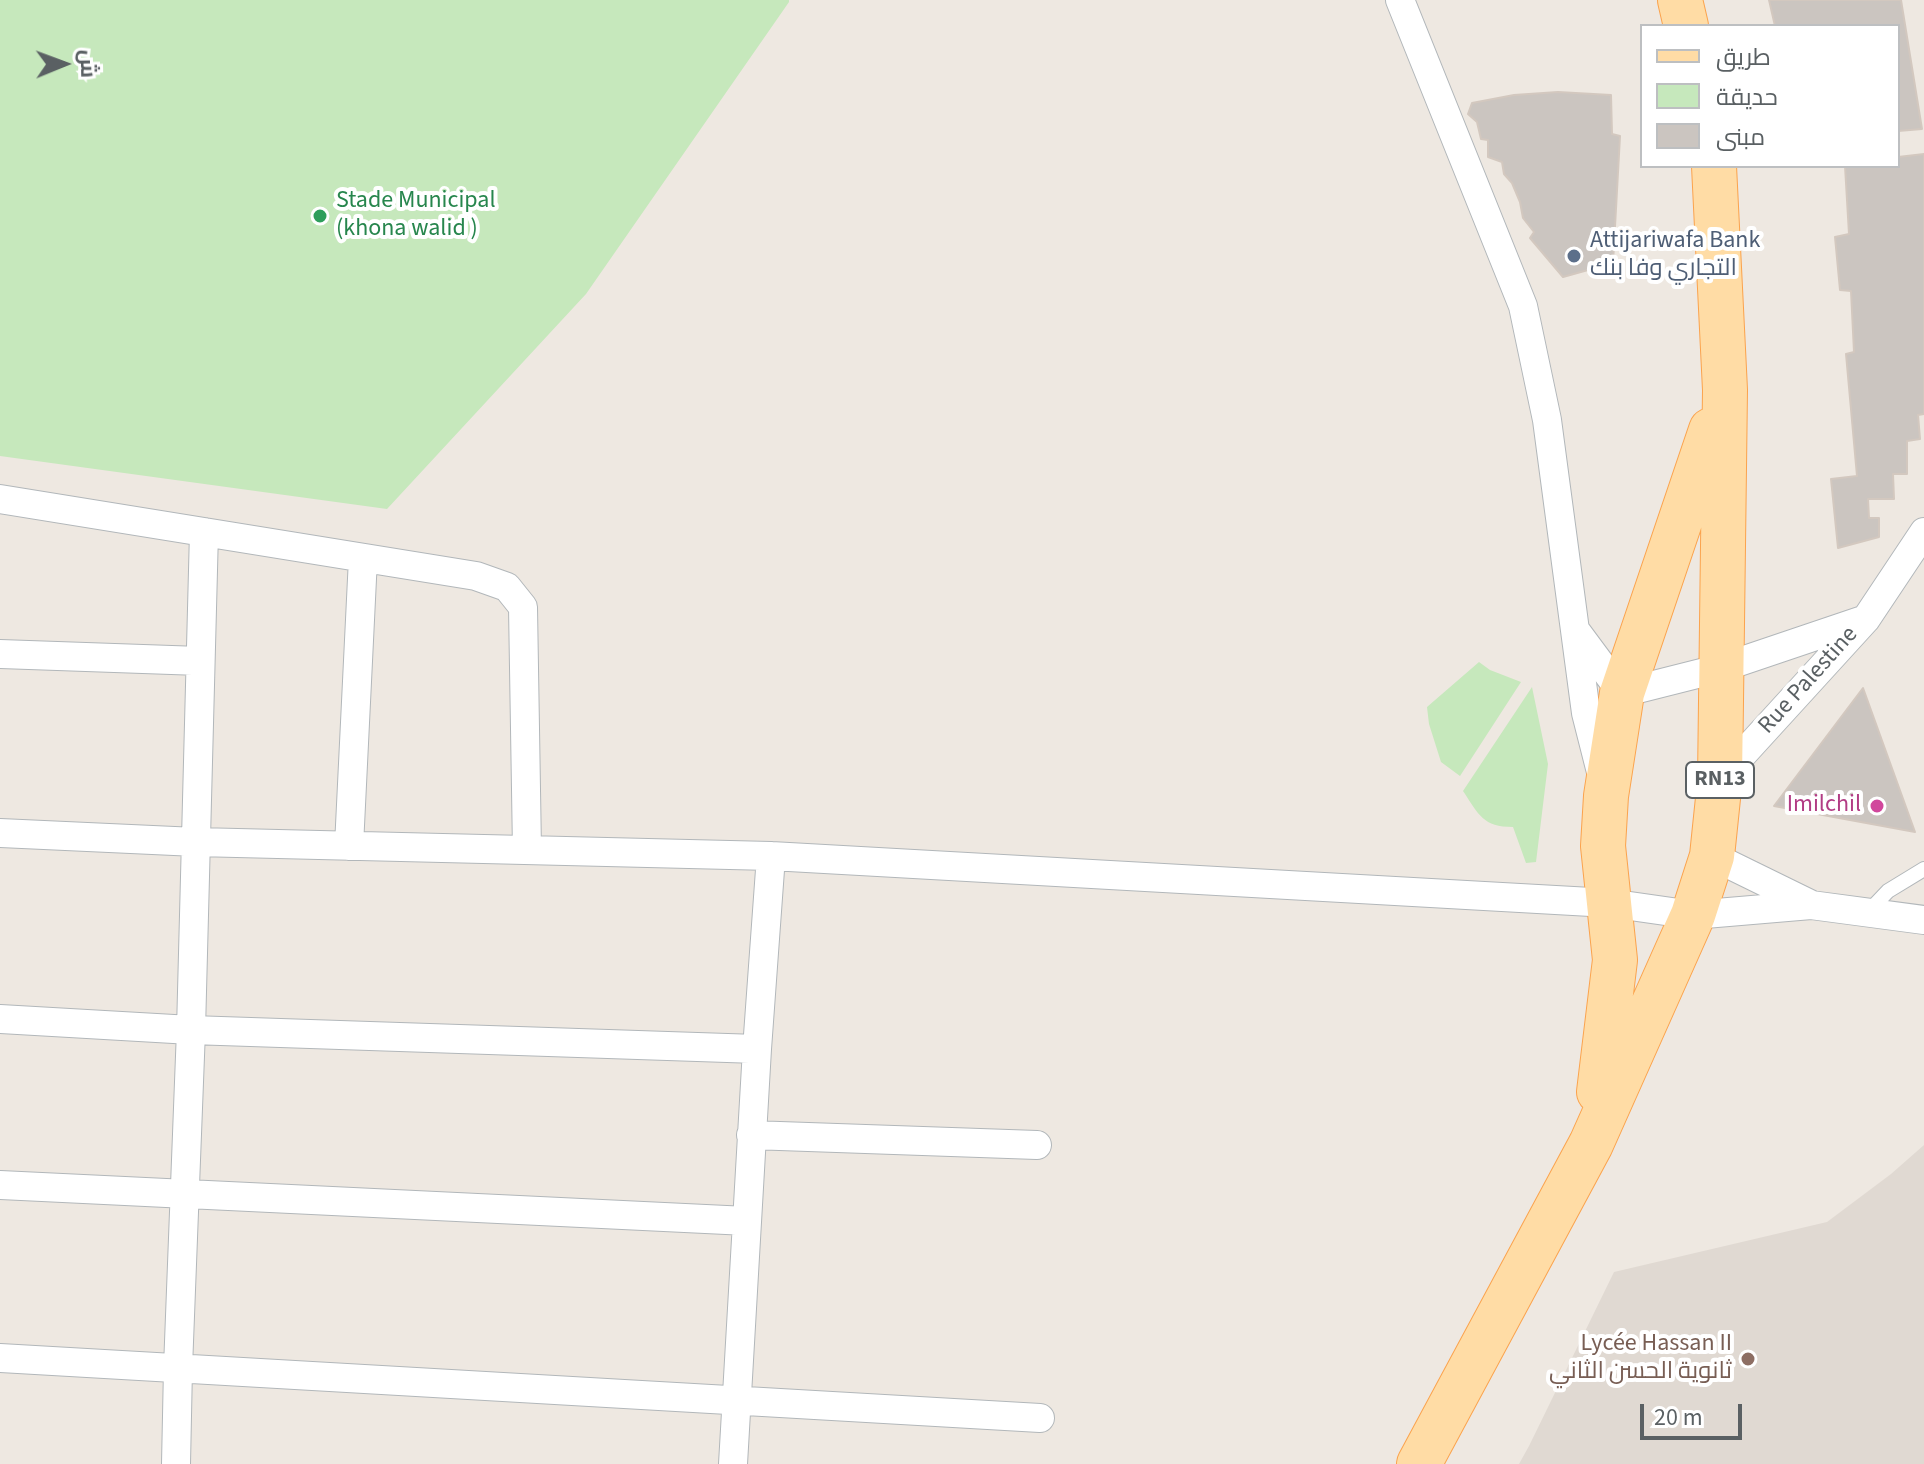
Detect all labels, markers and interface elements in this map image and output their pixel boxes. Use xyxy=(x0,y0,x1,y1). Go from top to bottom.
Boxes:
north arrow xyxy=(24,24,104,104)
legend xyxy=(1640,24,1900,168)
text: طريق xyxy=(1716,40,1771,75)
text: ش xyxy=(72,49,104,78)
text: حديقة xyxy=(1716,80,1778,115)
text: مبنى xyxy=(1716,120,1765,155)
place label: Stade Municipal (khona walid ) xyxy=(336,188,496,244)
marker: Stade Municipal (khona walid ) xyxy=(311,207,329,225)
place label: Attijariwafa Bank التجاري وفا بنك xyxy=(1590,228,1760,284)
marker: Attijariwafa Bank التجاري وفا بنك xyxy=(1565,247,1583,265)
street label: Rue Palestine xyxy=(1753,621,1865,741)
road number: RN13 xyxy=(1686,762,1754,798)
place label: Imilchil xyxy=(1787,792,1861,820)
marker: Imilchil xyxy=(1868,797,1886,815)
place label: Lycée Hassan II ثانوية الحسن الثاني xyxy=(1549,1331,1732,1387)
marker: Lycée Hassan II ثانوية الحسن الثاني xyxy=(1739,1350,1757,1368)
scale bar xyxy=(1644,1388,1746,1438)
text: 20 m xyxy=(1654,1400,1703,1435)

